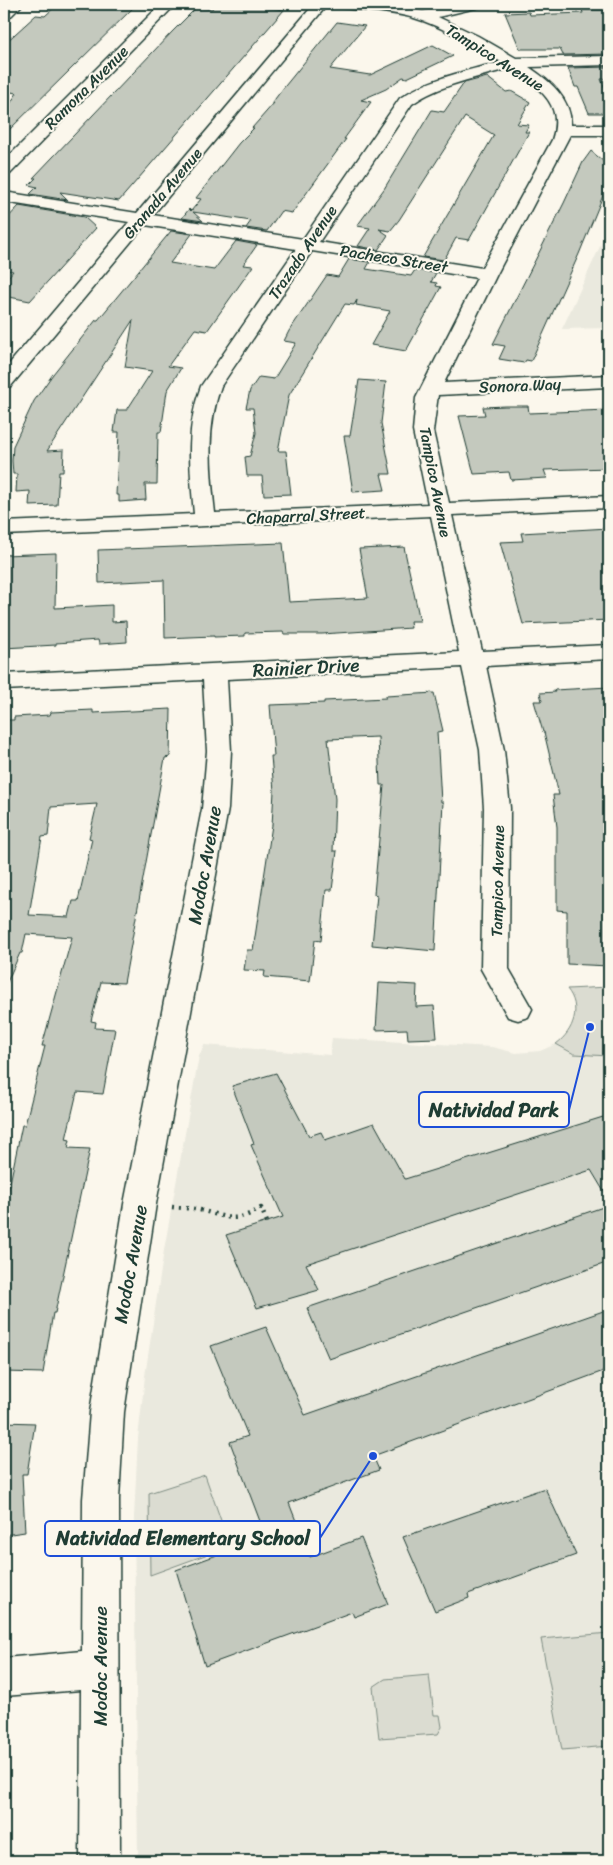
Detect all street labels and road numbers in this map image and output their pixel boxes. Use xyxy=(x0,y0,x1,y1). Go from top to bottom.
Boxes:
street label: Tampico Avenue xyxy=(440,16,550,99)
street label: Ramona Avenue xyxy=(37,38,136,137)
street label: Granada Avenue xyxy=(115,141,210,246)
street label: Trazado Avenue xyxy=(260,199,345,306)
street label: Pacheco Street xyxy=(338,236,451,281)
street label: Sonora Way xyxy=(478,370,562,401)
street label: Tampico Avenue xyxy=(411,424,460,540)
street label: Chaparral Street xyxy=(246,498,366,533)
street label: Rainier Drive xyxy=(252,648,360,687)
street label: Modoc Avenue xyxy=(178,803,231,927)
street label: Tampico Avenue xyxy=(482,825,513,937)
street label: Modoc Avenue xyxy=(104,1202,157,1326)
street label: Modoc Avenue xyxy=(84,1606,117,1726)

